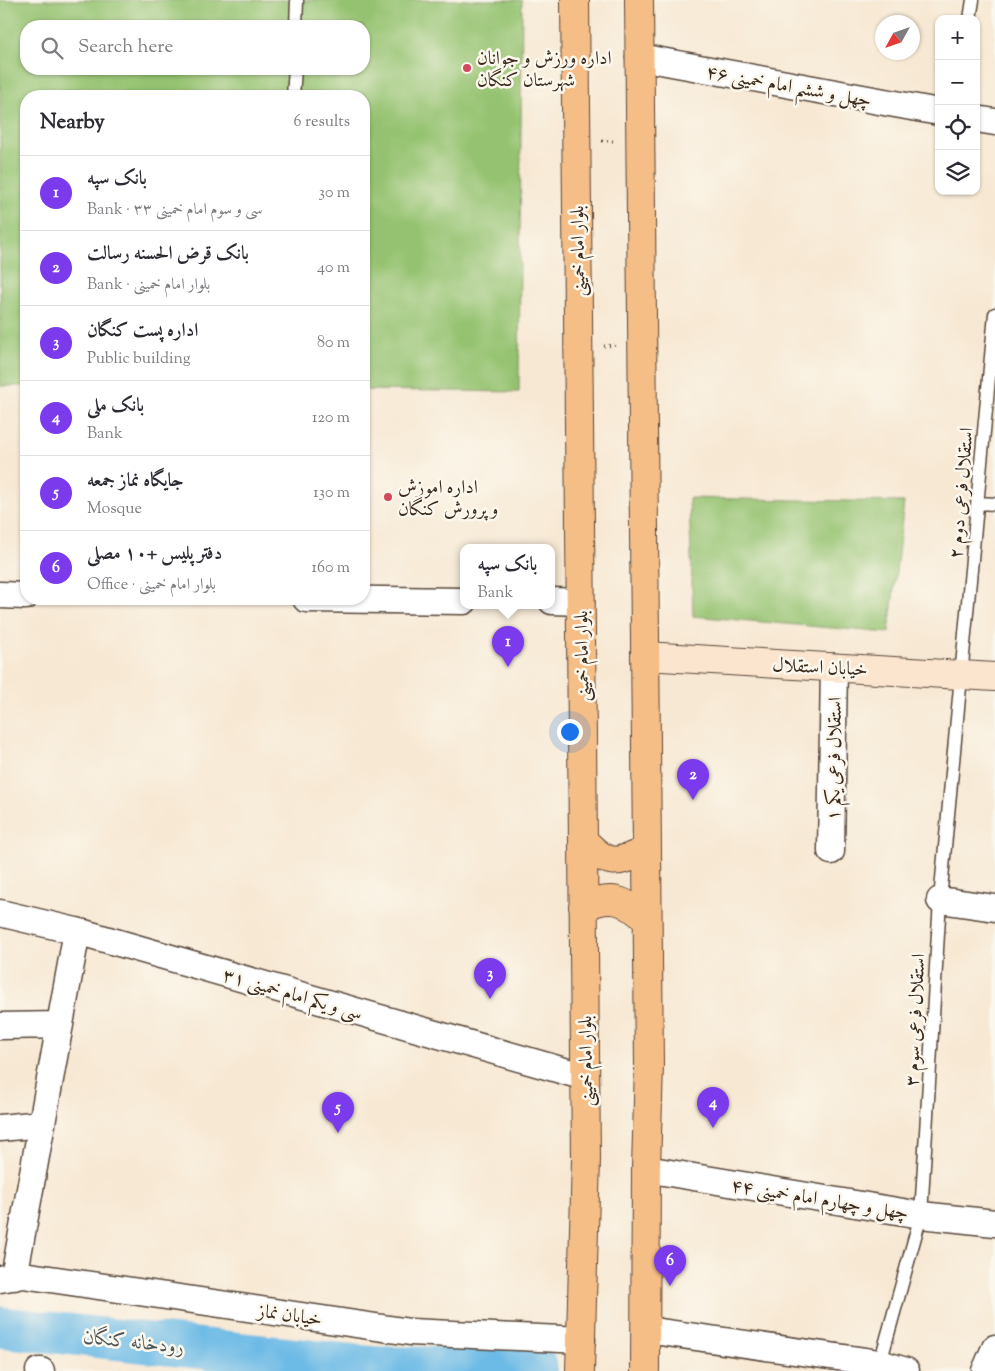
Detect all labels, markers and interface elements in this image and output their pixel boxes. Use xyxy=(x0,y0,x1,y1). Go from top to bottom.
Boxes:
north arrow xyxy=(875,15,920,60)
map controls xyxy=(935,15,980,195)
button: + xyxy=(935,15,980,60)
search box xyxy=(20,20,370,75)
icon: search xyxy=(38,34,66,62)
text: Search here xyxy=(78,34,173,61)
place label: اداره ورزش و جوانان شهرستان کنگان xyxy=(477,46,612,95)
street label: چهل و ششم امام خمینی ۴۶ xyxy=(703,60,873,119)
button: − xyxy=(935,60,980,105)
marker: اداره ورزش و جوانان شهرستان کنگان xyxy=(461,62,473,74)
button: locate xyxy=(935,105,980,150)
text: Nearby xyxy=(40,108,105,138)
text: 6 results xyxy=(294,111,350,134)
button: layers xyxy=(935,150,980,195)
text: بانک سپه xyxy=(87,166,147,193)
text: 1 xyxy=(53,182,59,205)
text: 30 m xyxy=(319,182,350,205)
text: Bank · سی و سوم امام خمینی ۳۳ xyxy=(87,199,263,222)
street label: بلوار امام خمینی xyxy=(565,205,595,297)
text: بانک قرض الحسنه رسالت xyxy=(87,241,249,268)
text: 2 xyxy=(52,257,60,280)
text: 40 m xyxy=(317,257,350,280)
text: Bank · بلوار امام خمینی xyxy=(87,274,210,297)
text: اداره پست کنگان xyxy=(87,318,198,345)
text: 3 xyxy=(53,332,59,355)
text: 80 m xyxy=(317,332,350,355)
text: Public building xyxy=(87,348,191,371)
text: بانک ملی xyxy=(87,393,144,420)
text: 4 xyxy=(52,407,60,430)
text: 120 m xyxy=(312,407,350,430)
text: Bank xyxy=(87,423,123,446)
street label: استقلال فرعی دوم ۲ xyxy=(943,426,983,560)
text: جایگاه نماز جمعه xyxy=(87,468,183,495)
place label: اداره اموزش و پرورش کنگان xyxy=(398,475,498,524)
text: 5 xyxy=(53,482,59,505)
text: 130 m xyxy=(313,482,350,505)
marker: اداره اموزش و پرورش کنگان xyxy=(382,491,394,503)
text: Mosque xyxy=(87,498,142,521)
text: دفتر پلیس +۱۰ مصلی xyxy=(87,541,222,568)
popup xyxy=(460,544,555,609)
text: بانک سپه xyxy=(478,552,537,579)
text: 6 xyxy=(52,557,60,580)
text: 160 m xyxy=(312,557,350,580)
text: Office · بلوار امام خمینی xyxy=(87,574,216,597)
text: Bank xyxy=(478,582,513,605)
street label: بلوار امام خمینی xyxy=(569,610,599,702)
pin: 1 xyxy=(492,626,524,667)
street label: خیابان استقلال xyxy=(771,653,868,684)
street label: استقلال فرعی یکم ۱ xyxy=(821,697,852,821)
your location xyxy=(557,719,583,745)
pin: 2 xyxy=(677,759,709,800)
street label: استقلال فرعی سوم ۳ xyxy=(900,953,934,1087)
pin: 3 xyxy=(474,958,506,999)
street label: سی و یکم امام خمینی ۳۱ xyxy=(219,963,365,1030)
street label: بلوار امام خمینی xyxy=(573,1015,603,1107)
pin: 4 xyxy=(697,1087,729,1128)
pin: 5 xyxy=(322,1092,354,1133)
street label: چهل و چهارم امام خمینی ۴۴ xyxy=(729,1173,910,1229)
pin: 6 xyxy=(654,1245,686,1286)
street label: خیابان نماز xyxy=(254,1298,323,1334)
water label: رودخانه کنگان xyxy=(82,1323,186,1363)

